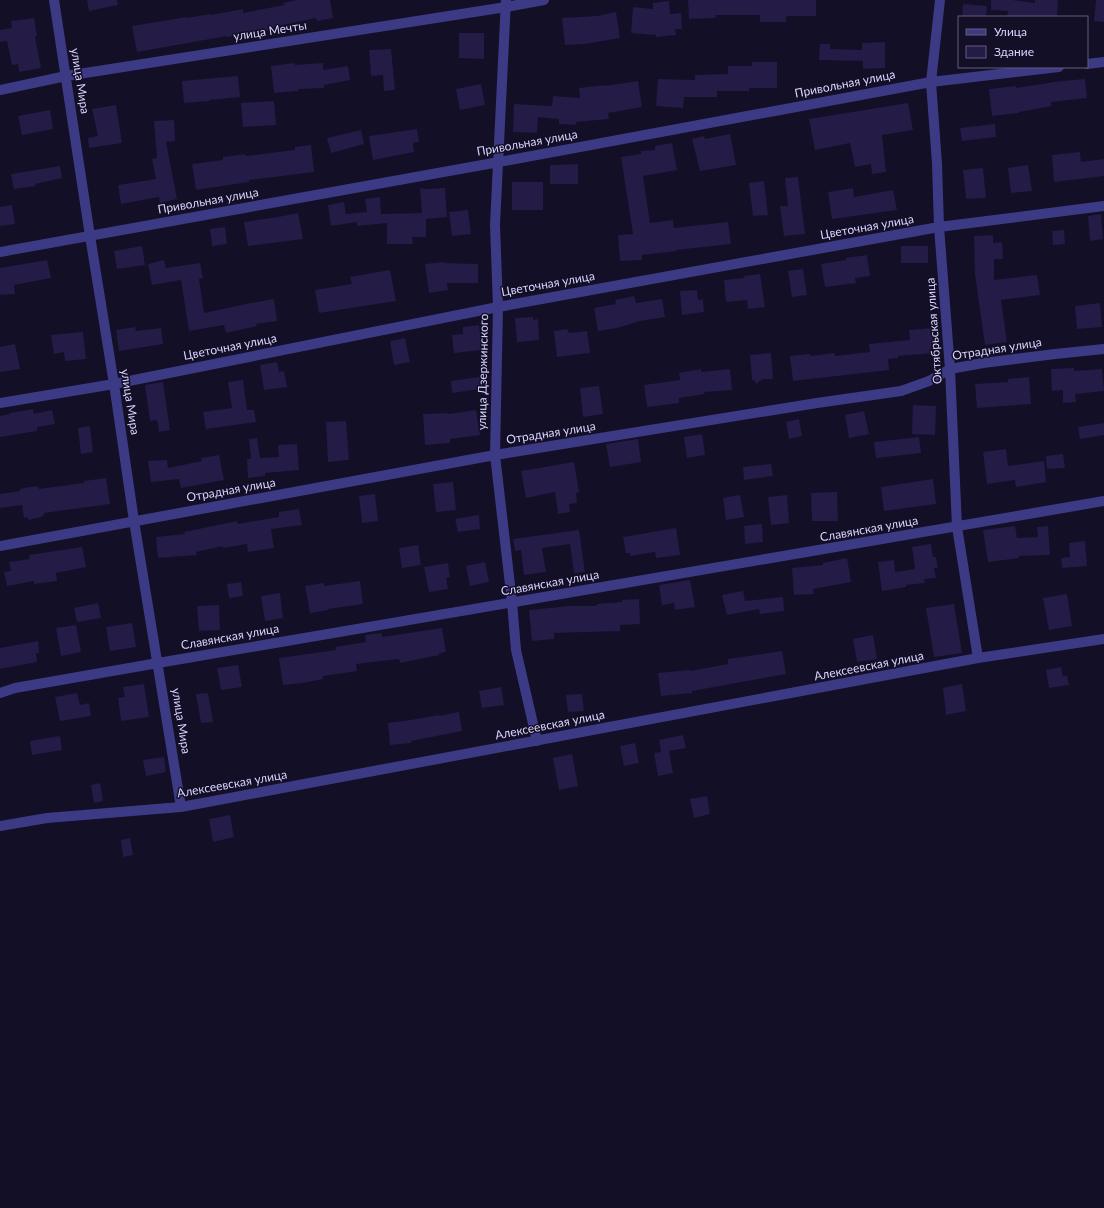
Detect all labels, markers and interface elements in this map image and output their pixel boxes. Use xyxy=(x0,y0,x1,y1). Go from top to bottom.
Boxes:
legend xyxy=(958,16,1088,68)
street label: улица Мечты xyxy=(232,17,308,44)
text: Улица xyxy=(994,24,1027,39)
text: Здание xyxy=(994,44,1034,59)
street label: улица Мира xyxy=(68,47,93,115)
street label: Привольная улица xyxy=(793,66,897,101)
street label: Привольная улица xyxy=(475,126,579,159)
street label: Привольная улица xyxy=(156,184,260,217)
street label: Цветочная улица xyxy=(819,211,915,242)
street label: Цветочная улица xyxy=(500,268,596,299)
street label: Октябрьская улица xyxy=(922,277,945,385)
street label: улица Дзержинского xyxy=(474,313,491,430)
street label: Цветочная улица xyxy=(182,330,278,363)
street label: Отрадная улица xyxy=(951,334,1043,363)
street label: улица Мира xyxy=(118,368,143,436)
street label: Отрадная улица xyxy=(505,418,597,447)
street label: Отрадная улица xyxy=(185,474,277,505)
street label: Славянская улица xyxy=(819,512,919,545)
street label: Славянская улица xyxy=(500,566,600,599)
street label: Славянская улица xyxy=(180,620,280,653)
street label: Алексеевская улица xyxy=(813,648,925,684)
street label: улица Мира xyxy=(169,687,194,755)
street label: Алексеевская улица xyxy=(494,707,606,743)
street label: Алексеевская улица xyxy=(176,766,288,801)

